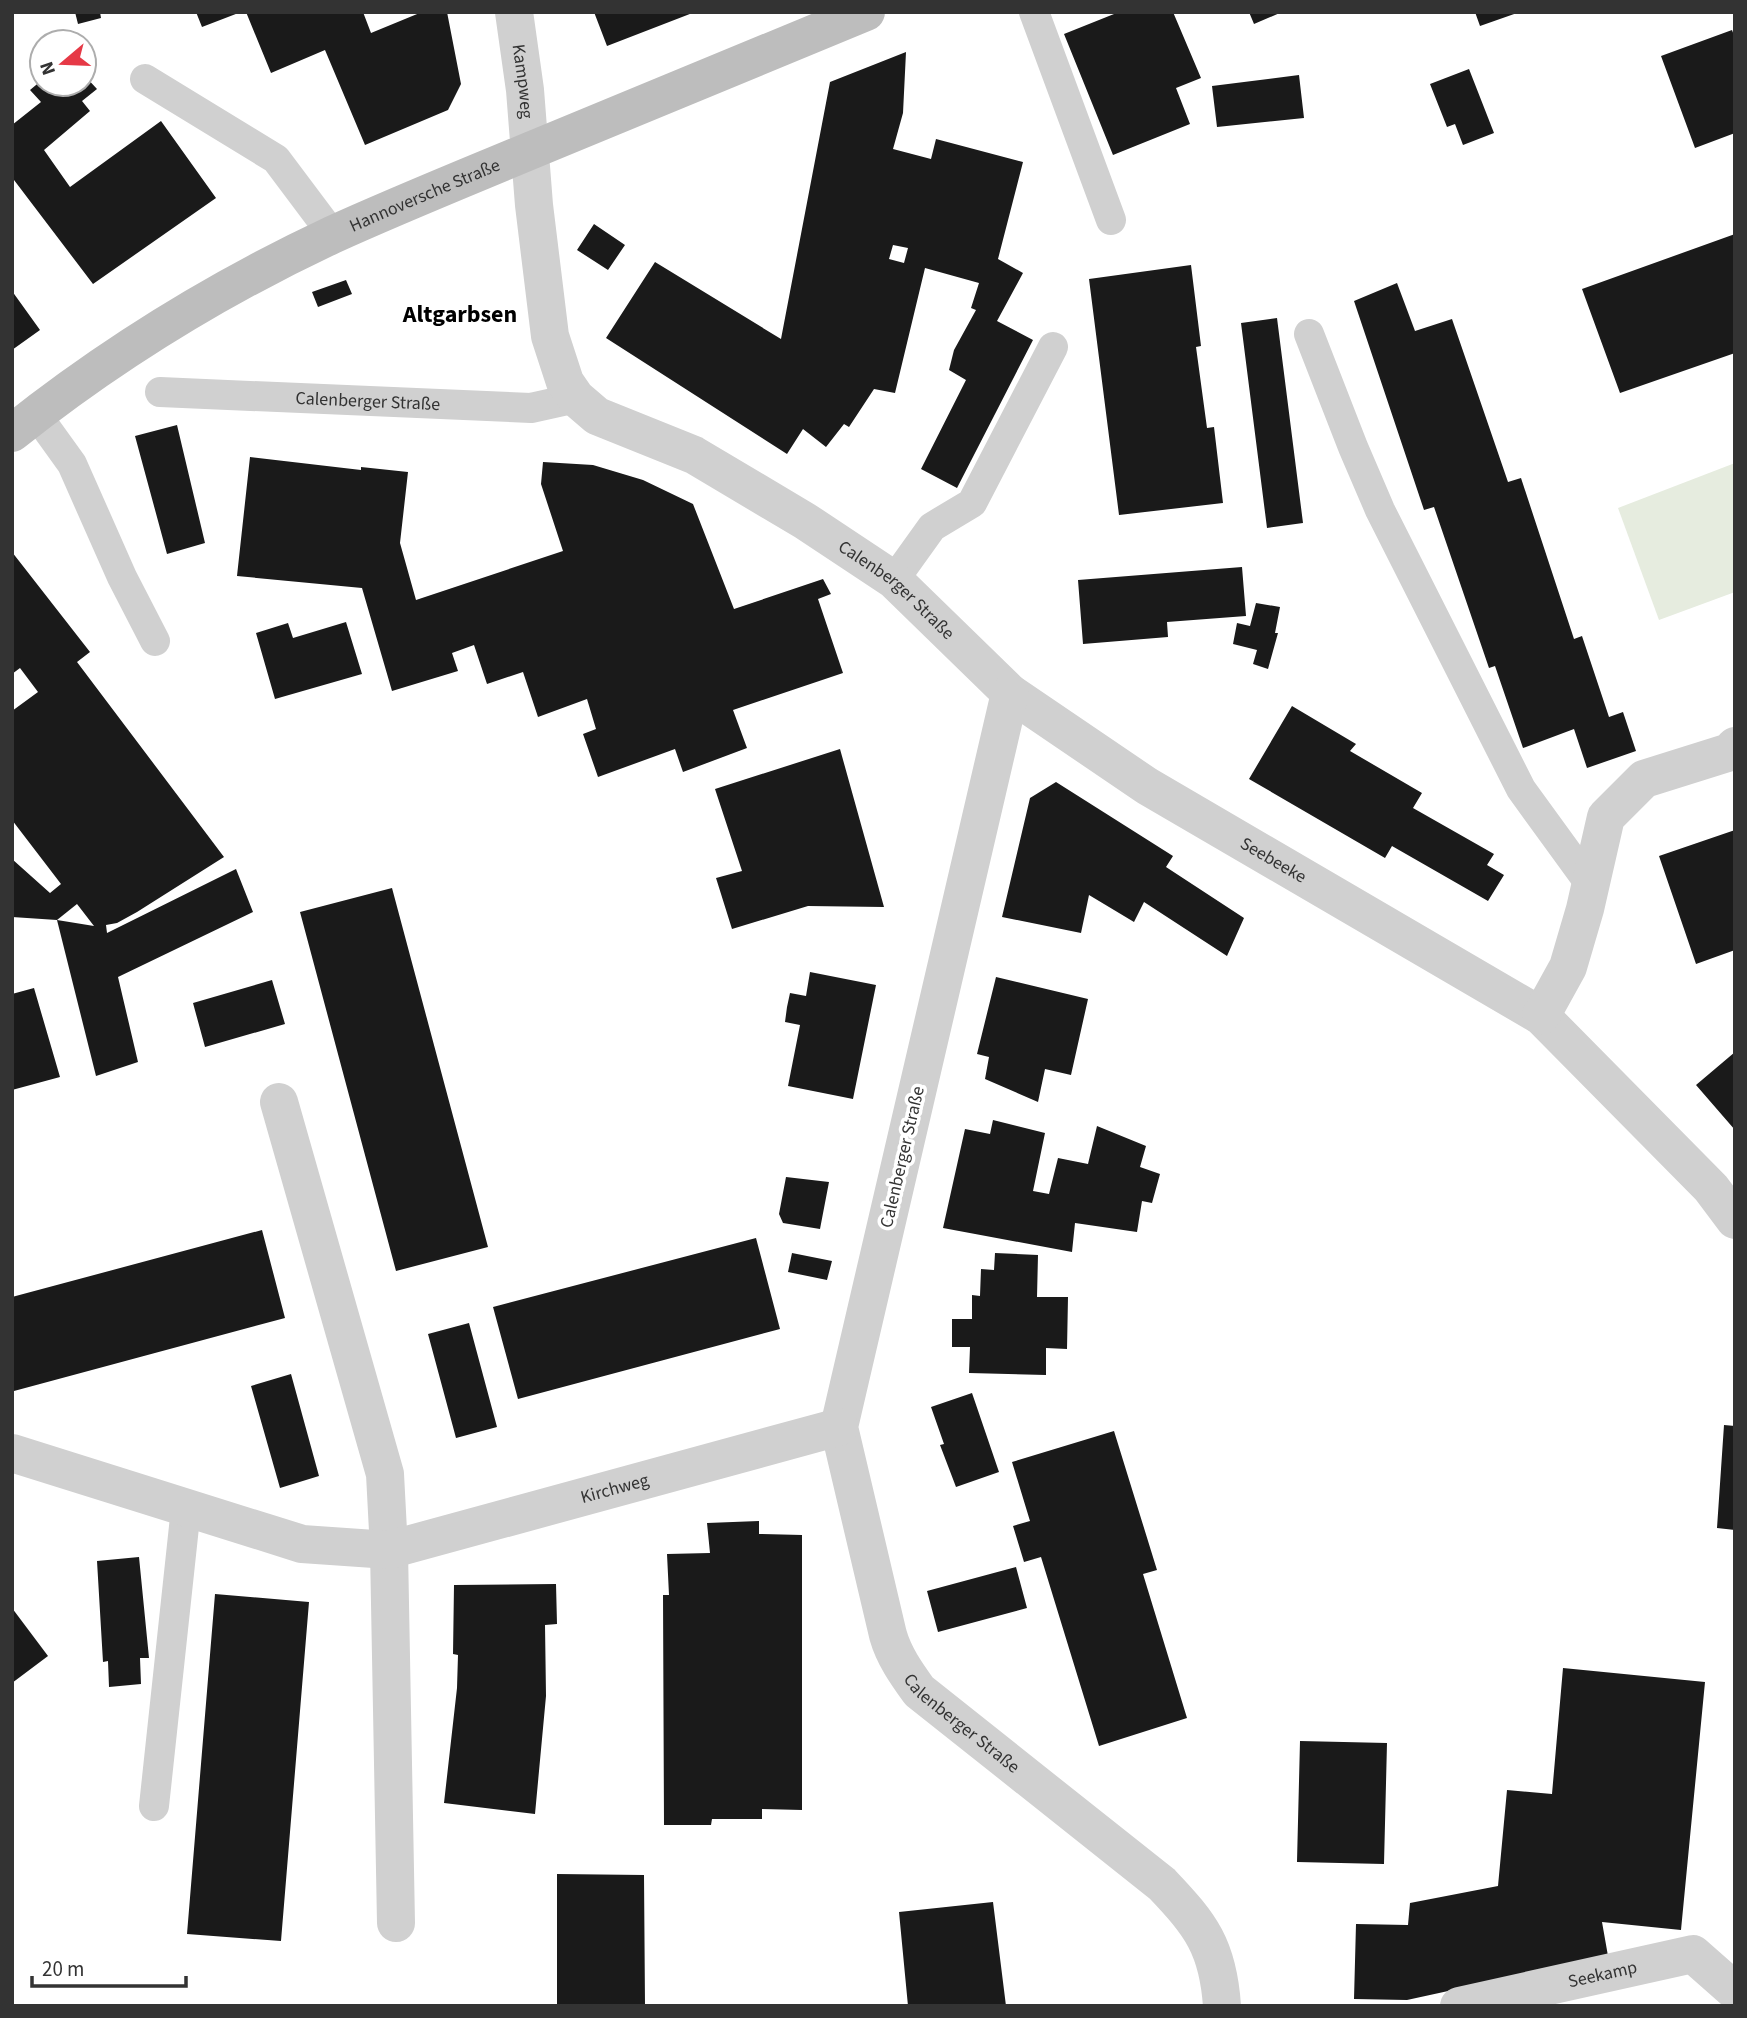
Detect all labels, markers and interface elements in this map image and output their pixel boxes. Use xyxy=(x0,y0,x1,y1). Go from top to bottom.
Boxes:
north arrow xyxy=(28,28,98,98)
street label: Kampweg xyxy=(506,42,539,120)
text: N xyxy=(34,58,63,78)
street label: Hannoversche Straße xyxy=(346,153,504,239)
district label: Altgarbsen xyxy=(402,297,517,332)
street label: Calenberger Straße xyxy=(295,386,441,417)
street label: Calenberger Straße xyxy=(833,534,960,645)
street label: Seebeeke xyxy=(1235,831,1311,889)
street label: Calenberger Straße xyxy=(874,1084,931,1230)
street label: Kirchweg xyxy=(578,1468,652,1510)
street label: Calenberger Straße xyxy=(897,1669,1025,1779)
scale bar xyxy=(32,1944,186,1988)
text: 20 m xyxy=(42,1954,84,1984)
street label: Seekamp xyxy=(1566,1955,1640,1994)

